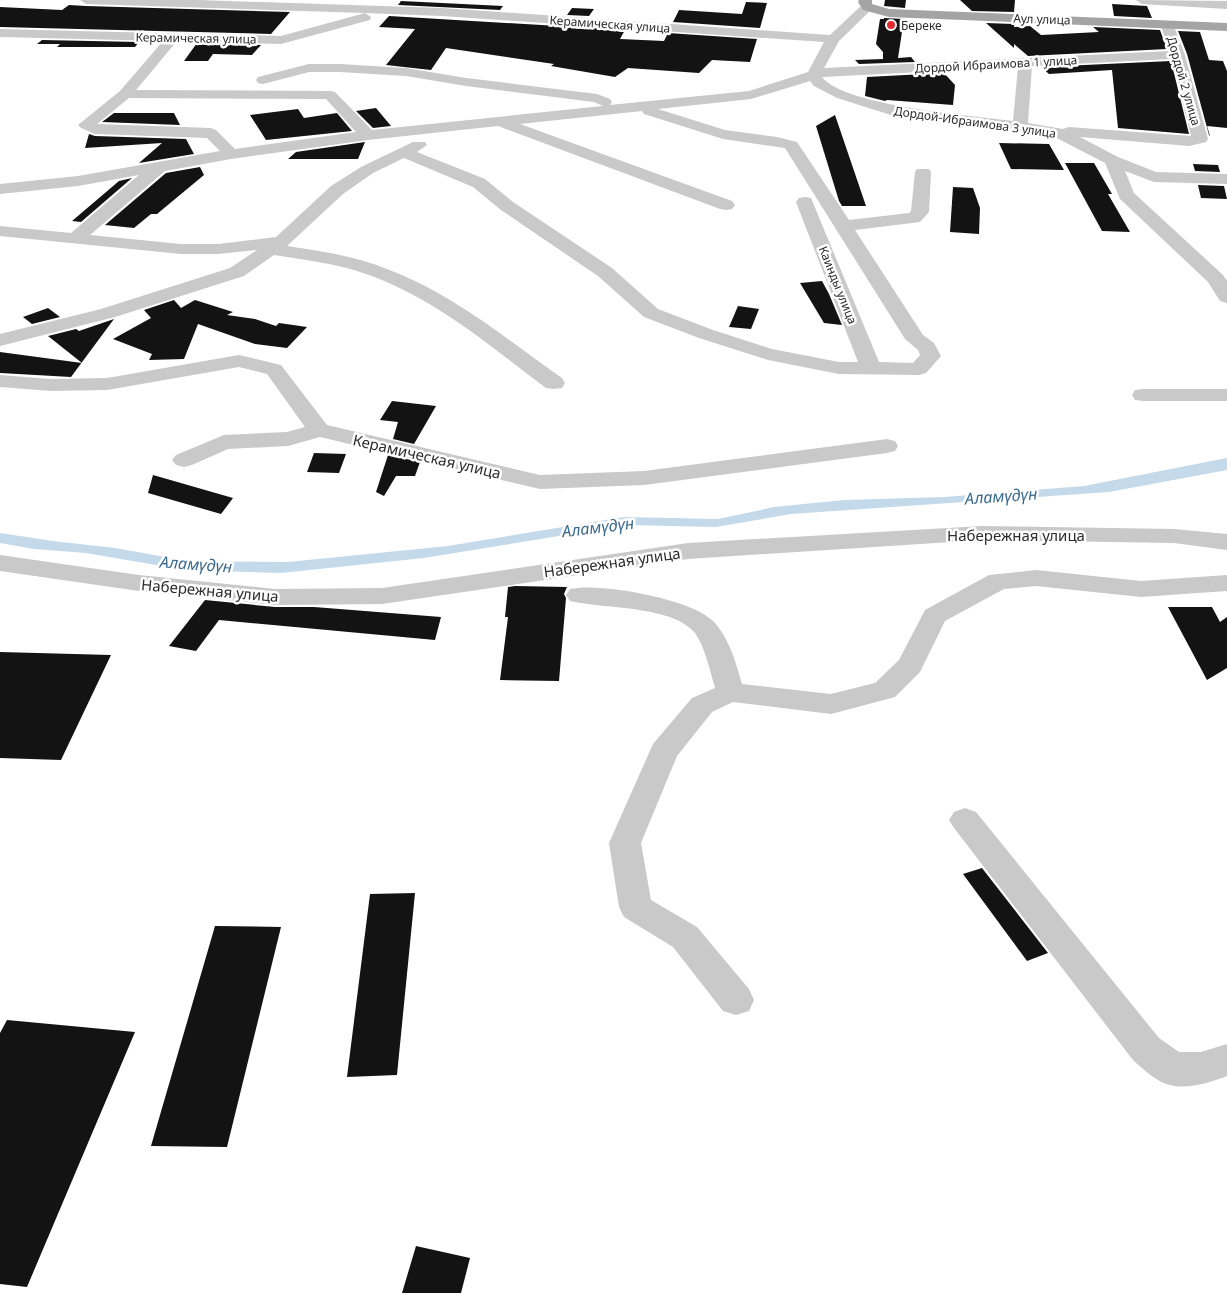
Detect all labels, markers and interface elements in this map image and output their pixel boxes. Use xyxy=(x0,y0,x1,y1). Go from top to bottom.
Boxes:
street label: Аул улица xyxy=(1013,10,1071,28)
street label: Керамическая улица xyxy=(549,11,671,37)
place label: Береке xyxy=(901,17,942,34)
marker: Береке xyxy=(885,19,897,31)
street label: Керамическая улица xyxy=(135,28,257,48)
street label: Дордой 2 улица xyxy=(1163,34,1205,128)
street label: Дордой Ибраимова 1 улица xyxy=(914,51,1078,77)
street label: Дордой-Ибраимова 3 улица xyxy=(893,102,1057,142)
street label: Каинды улица xyxy=(815,244,861,326)
street label: Керамическая улица xyxy=(351,429,503,483)
water label: Аламүдүн xyxy=(963,482,1038,510)
water label: Аламүдүн xyxy=(560,512,635,542)
street label: Набережная улица xyxy=(947,525,1085,545)
street label: Набережная улица xyxy=(542,543,682,581)
water label: Аламүдүн xyxy=(158,550,233,578)
street label: Набережная улица xyxy=(140,574,280,606)

